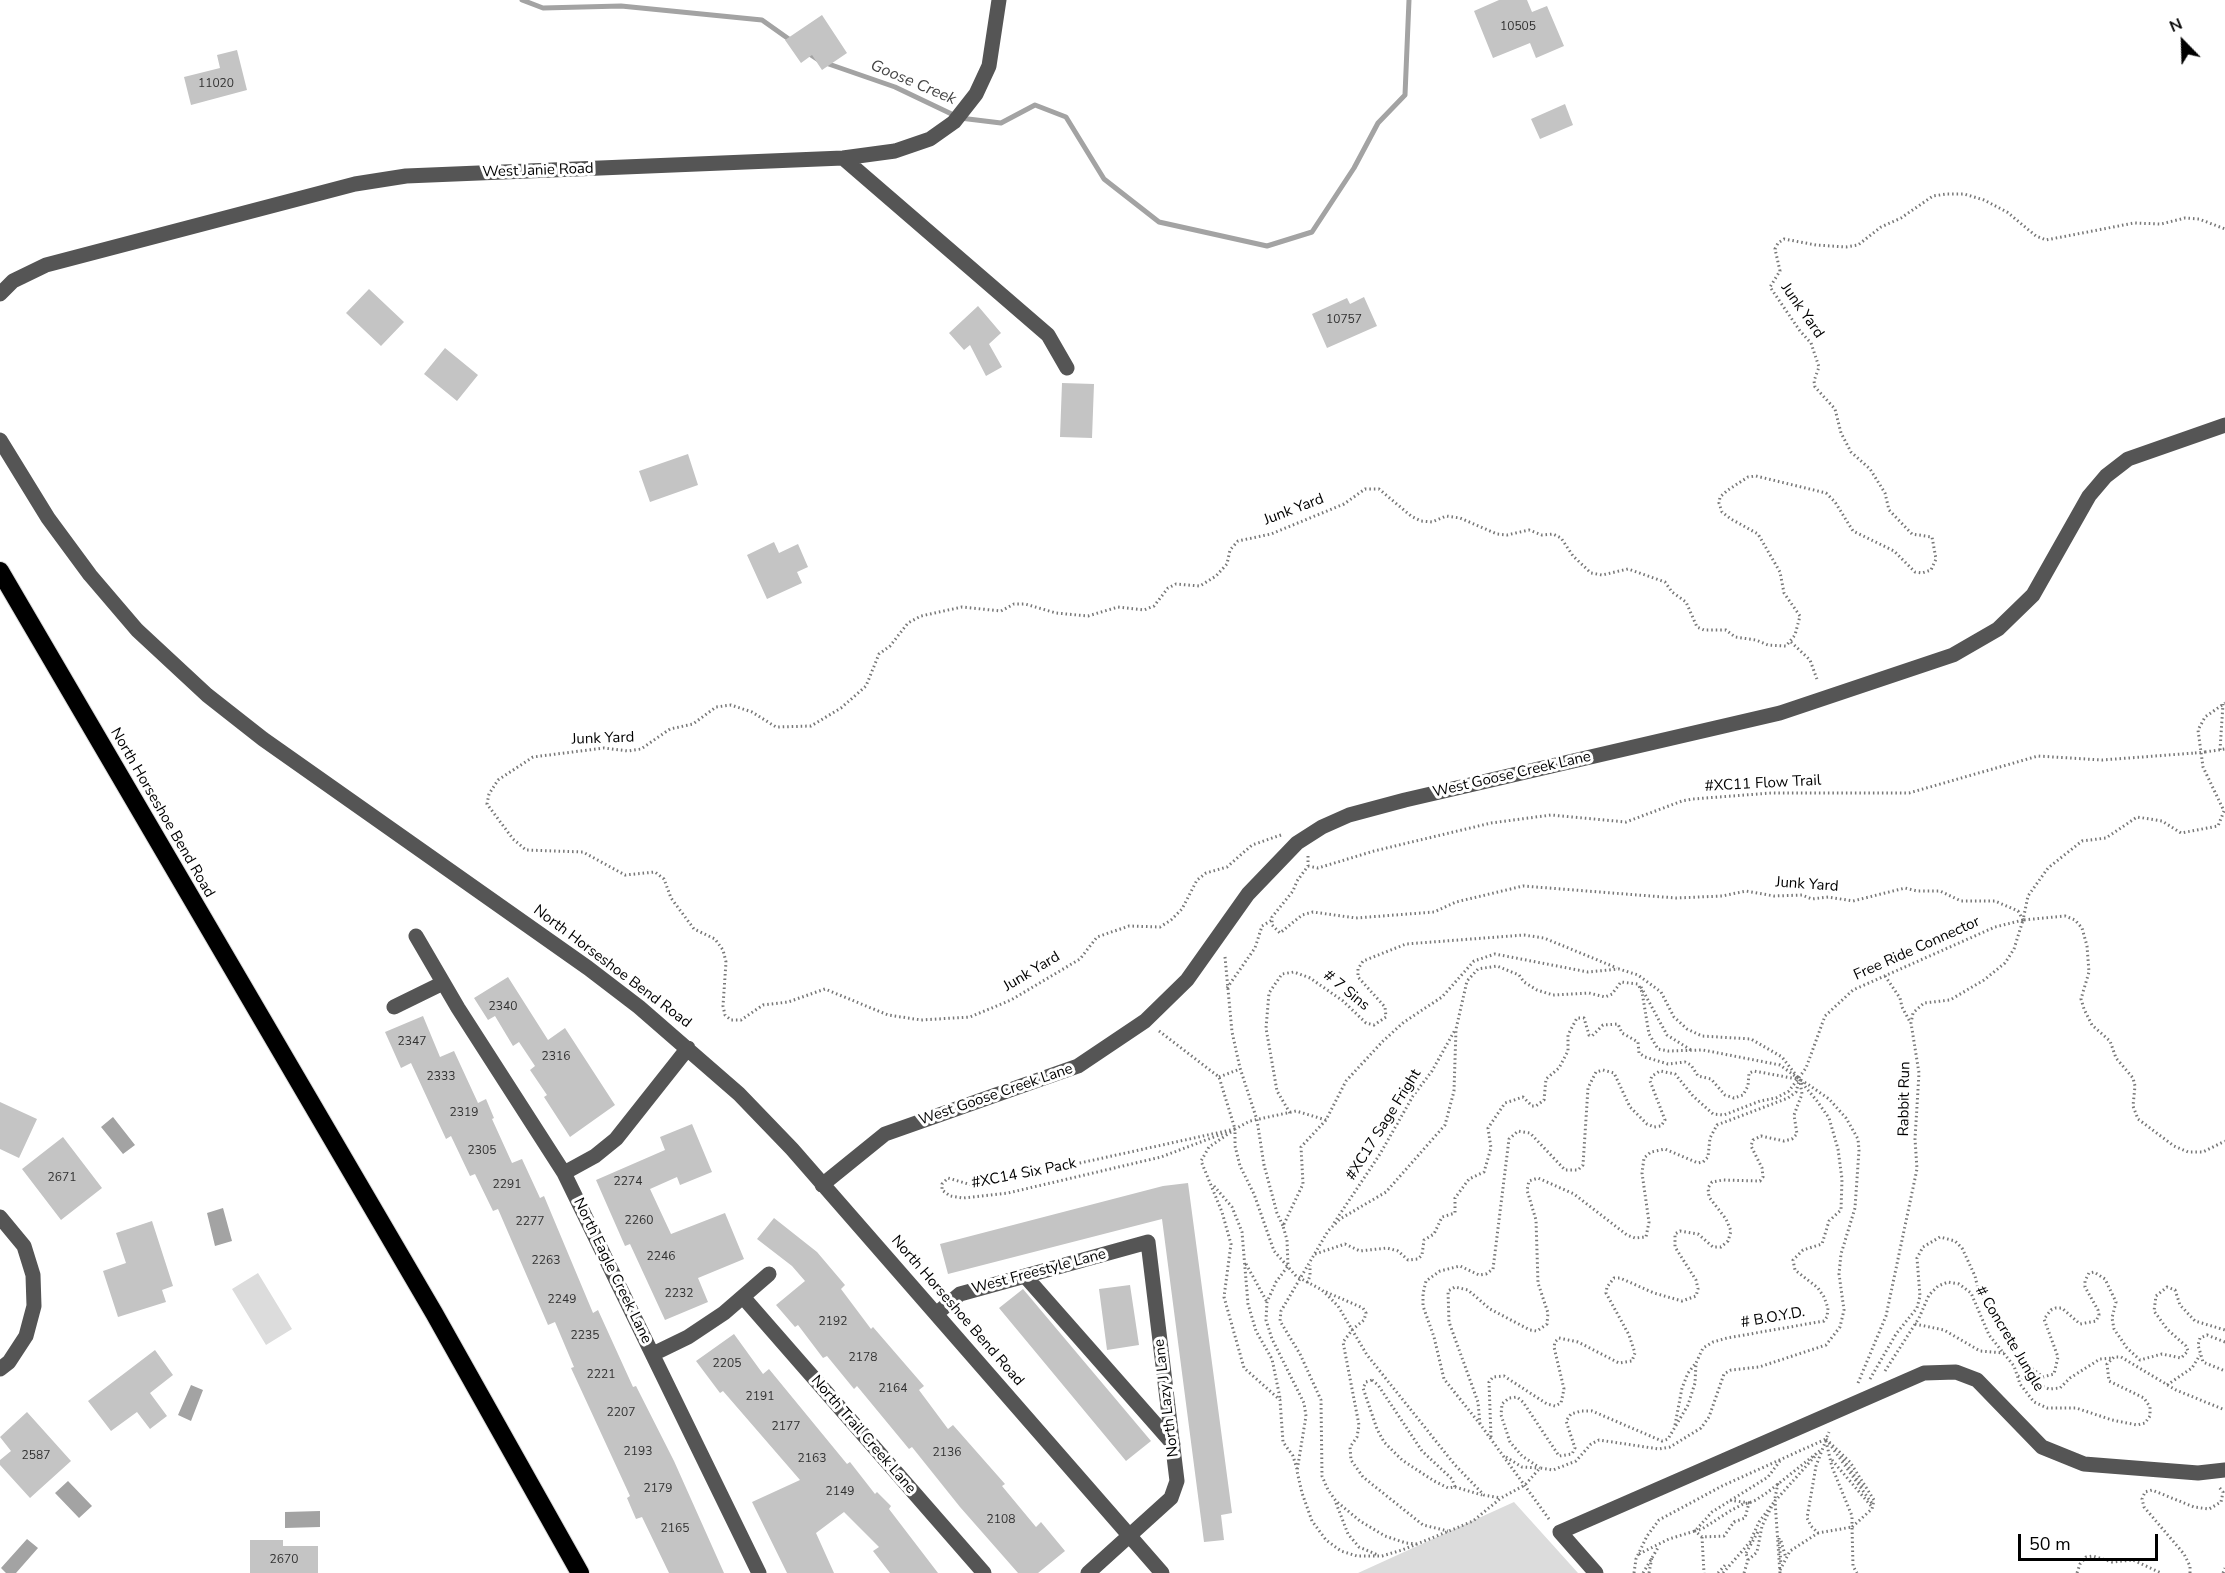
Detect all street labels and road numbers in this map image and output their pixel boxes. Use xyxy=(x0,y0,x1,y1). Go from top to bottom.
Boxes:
street label: West Janie Road xyxy=(482,160,594,182)
street label: Junk Yard xyxy=(1777,280,1827,342)
street label: Junk Yard xyxy=(1261,490,1327,530)
street label: North Horseshoe Bend Road xyxy=(106,725,218,901)
street label: Junk Yard xyxy=(571,729,635,749)
street label: West Goose Creek Lane xyxy=(1431,748,1593,802)
street label: #XC11 Flow Trail xyxy=(1704,772,1822,796)
street label: Junk Yard xyxy=(1775,874,1839,896)
street label: North Horseshoe Bend Road xyxy=(529,902,695,1032)
street label: Free Ride Connector xyxy=(1851,913,1983,985)
street label: Junk Yard xyxy=(1000,948,1064,996)
street label: # 7 Sins xyxy=(1319,967,1373,1015)
street label: West Goose Creek Lane xyxy=(917,1060,1075,1130)
street label: Rabbit Run xyxy=(1895,1061,1915,1137)
street label: #XC17 Sage Fright xyxy=(1343,1066,1425,1184)
street label: #XC14 Six Pack xyxy=(970,1155,1078,1193)
street label: North Eagle Creek Lane xyxy=(569,1195,655,1347)
street label: North Horseshoe Bend Road xyxy=(887,1232,1027,1390)
street label: West Freestyle Lane xyxy=(970,1245,1108,1299)
street label: # Concrete Jungle xyxy=(1971,1283,2047,1395)
street label: # B.O.Y.D. xyxy=(1740,1304,1806,1332)
street label: North Lazy J Lane xyxy=(1151,1338,1183,1458)
street label: North Trail Creek Lane xyxy=(807,1372,919,1498)

